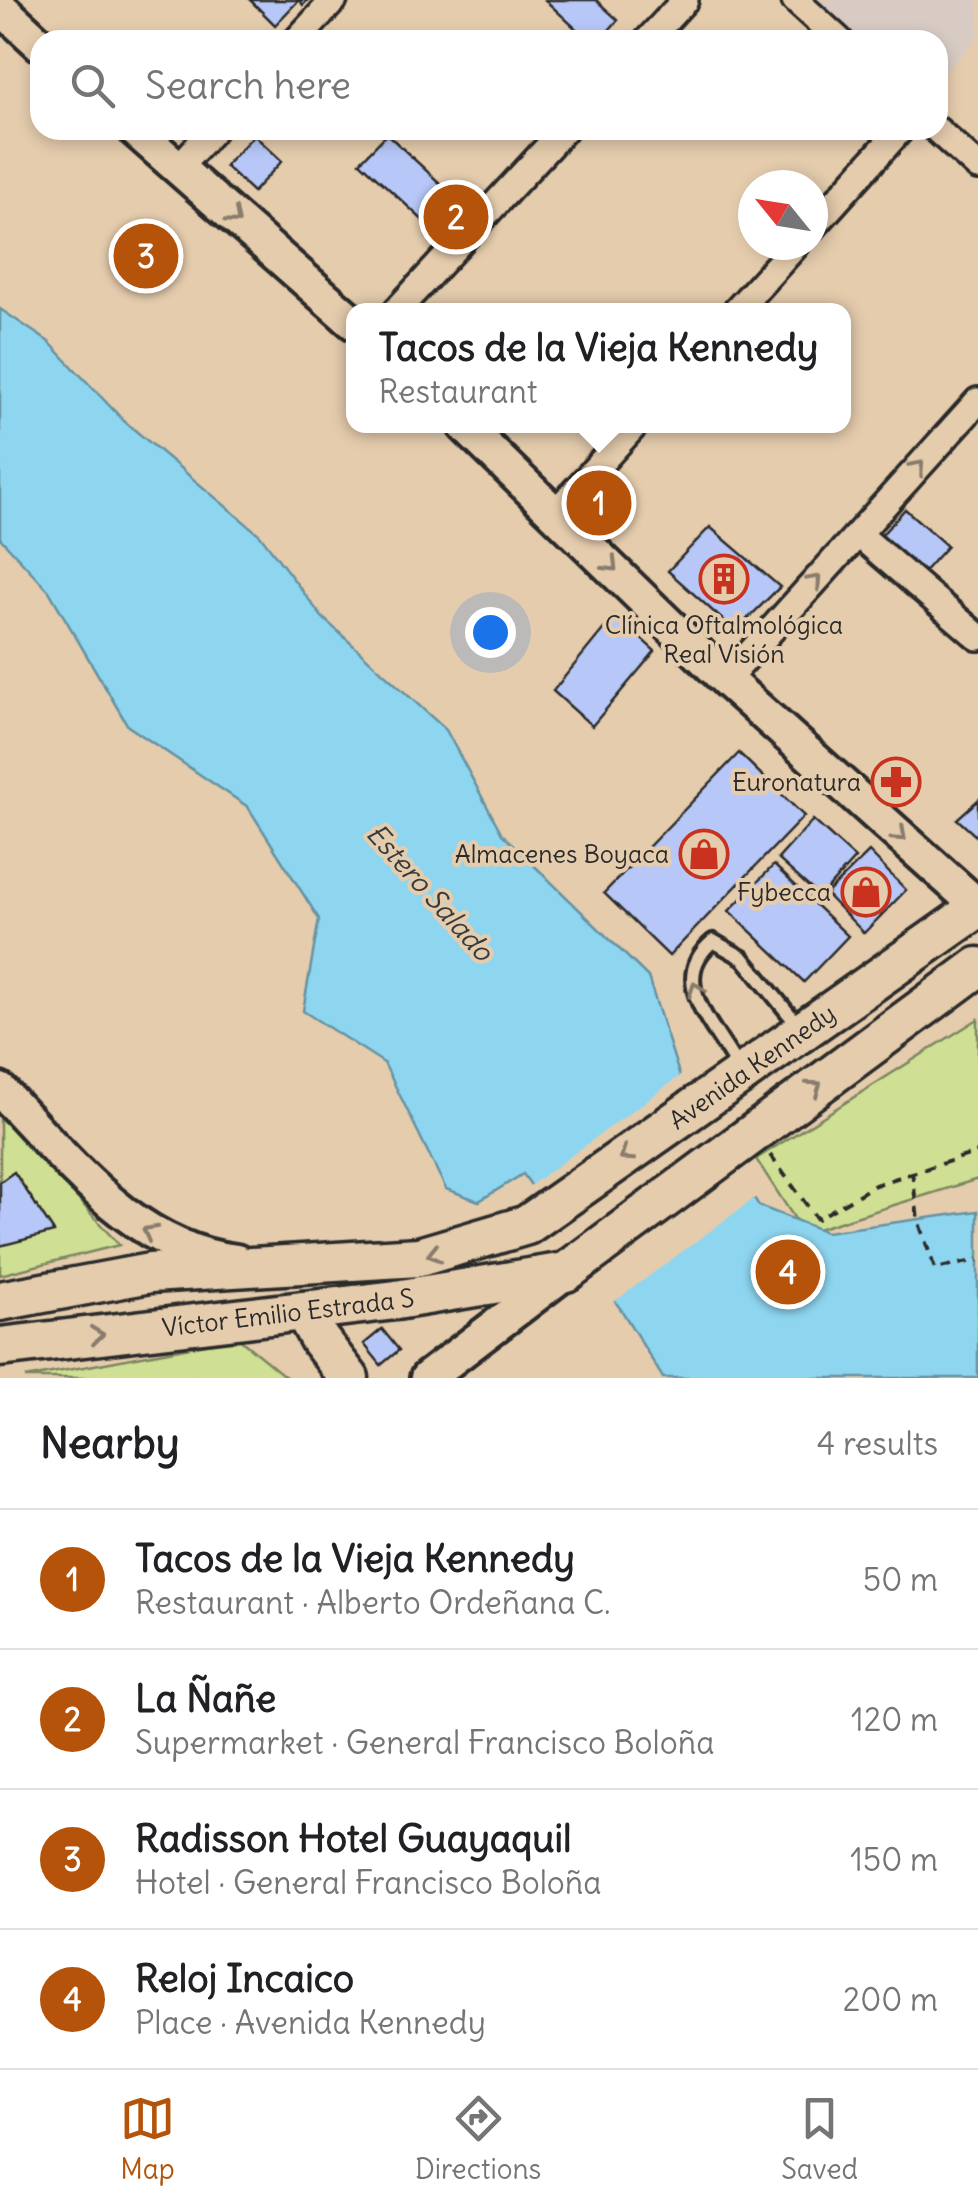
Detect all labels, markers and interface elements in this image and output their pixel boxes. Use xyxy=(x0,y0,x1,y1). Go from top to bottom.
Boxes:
search box xyxy=(30,30,948,140)
icon: search xyxy=(65,58,120,113)
text: Search here xyxy=(145,62,351,109)
north arrow xyxy=(738,170,828,260)
pin: 2 xyxy=(424,180,488,254)
one-way arrow xyxy=(222,207,240,225)
pin: 3 xyxy=(114,218,178,294)
popup xyxy=(346,303,851,433)
text: Tacos de la Vieja Kennedy xyxy=(379,324,818,371)
text: Restaurant xyxy=(379,371,538,412)
one-way arrow xyxy=(906,460,924,479)
pin: 1 xyxy=(566,466,632,540)
building icon: Clínica Oftalmológica Real Visión xyxy=(698,553,750,605)
one-way arrow xyxy=(600,554,618,572)
one-way arrow xyxy=(803,574,821,593)
your location xyxy=(465,607,516,658)
place label: Clínica Oftalmológica Real Visión xyxy=(605,609,843,670)
pharmacy icon: Euronatura xyxy=(870,756,922,808)
place label: Euronatura xyxy=(732,766,861,798)
water label: Estero Salado xyxy=(359,816,502,969)
one-way arrow xyxy=(888,824,907,842)
shop icon: Almacenes Boyaca xyxy=(678,828,730,880)
place label: Almacenes Boyaca xyxy=(455,838,669,870)
shop icon: Fybecca xyxy=(840,866,892,918)
place label: Fybecca xyxy=(737,876,831,908)
one-way arrow xyxy=(687,981,707,999)
street label: Avenida Kennedy xyxy=(663,997,842,1136)
one-way arrow xyxy=(804,1081,822,1099)
one-way arrow xyxy=(619,1143,638,1161)
one-way arrow xyxy=(141,1224,159,1244)
pin: 4 xyxy=(756,1234,820,1310)
one-way arrow xyxy=(426,1242,443,1263)
street label: Víctor Emilio Estrada S xyxy=(160,1281,416,1344)
one-way arrow xyxy=(89,1325,105,1346)
text: Nearby xyxy=(40,1417,179,1469)
text: 4 results xyxy=(817,1423,938,1464)
text: Tacos de la Vieja Kennedy xyxy=(135,1535,575,1582)
text: 1 xyxy=(66,1559,79,1600)
text: 50 m xyxy=(863,1559,938,1600)
text: Restaurant · Alberto Ordeñana C. xyxy=(135,1582,611,1623)
text: La Ñañe xyxy=(135,1675,276,1722)
text: 2 xyxy=(64,1699,81,1740)
text: 120 m xyxy=(851,1699,938,1740)
text: Supermarket · General Francisco Boloña xyxy=(135,1722,715,1763)
text: Radisson Hotel Guayaquil xyxy=(135,1815,572,1862)
text: 3 xyxy=(63,1839,82,1880)
text: 150 m xyxy=(850,1839,938,1880)
text: Hotel · General Francisco Boloña xyxy=(135,1862,602,1903)
text: Reloj Incaico xyxy=(135,1955,354,2002)
text: 4 xyxy=(63,1979,82,2020)
text: 200 m xyxy=(843,1979,938,2020)
text: Place · Avenida Kennedy xyxy=(135,2002,486,2043)
tab: Map xyxy=(120,2091,175,2187)
tab: Directions xyxy=(415,2091,541,2187)
tab: Saved xyxy=(781,2091,858,2187)

